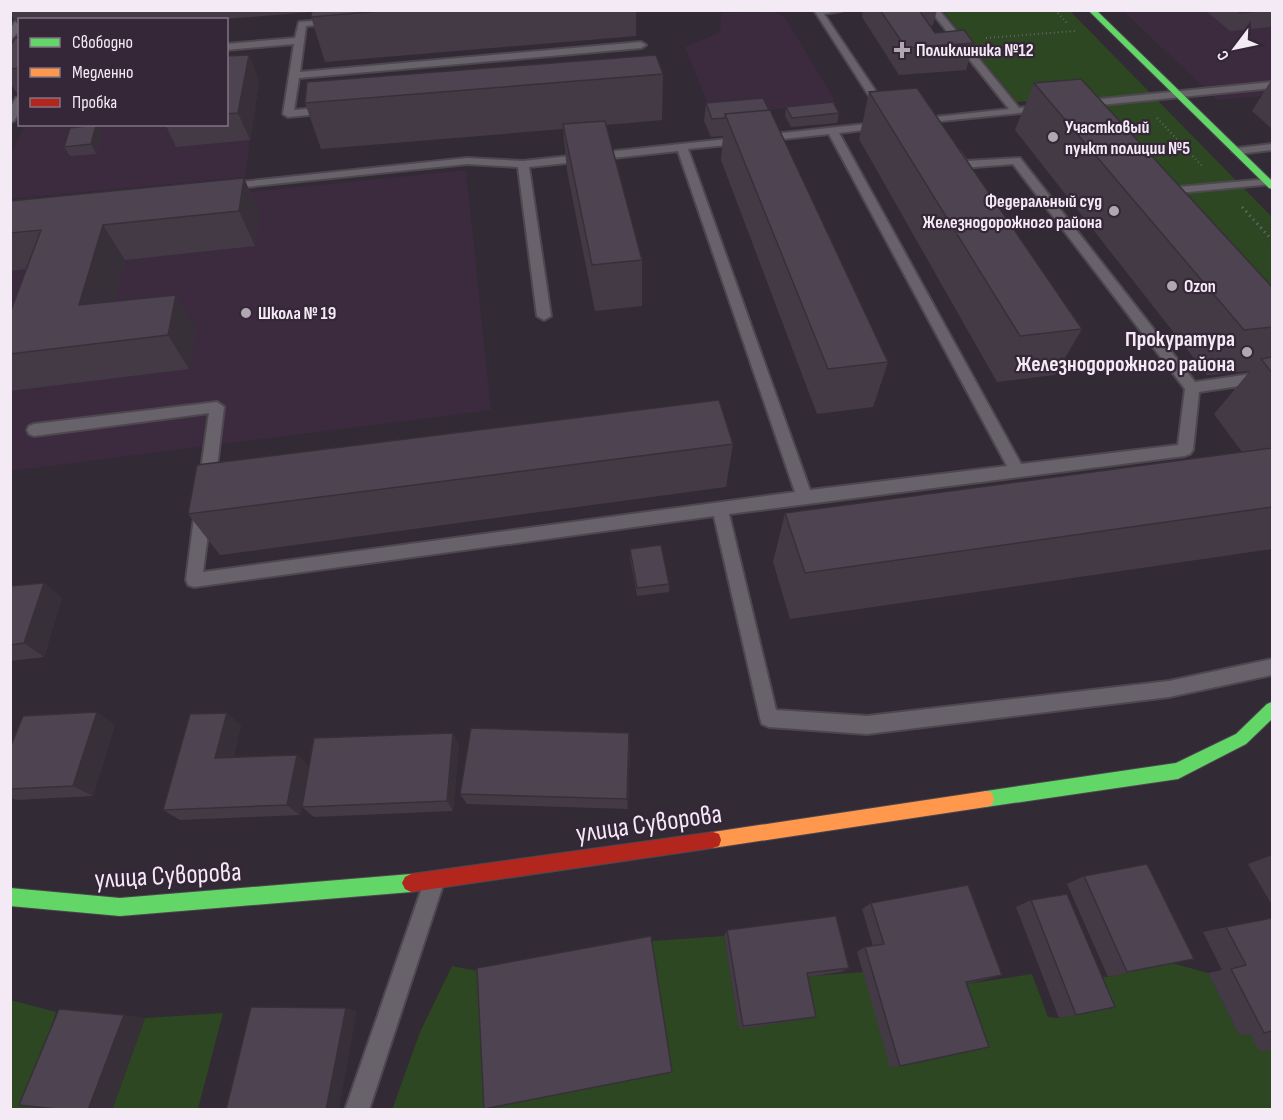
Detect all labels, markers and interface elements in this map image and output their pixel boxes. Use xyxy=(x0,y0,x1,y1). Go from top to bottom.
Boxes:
legend xyxy=(18,18,228,126)
north arrow xyxy=(1205,18,1265,78)
text: Свободно xyxy=(72,32,133,53)
place label: Поликлиника №12 xyxy=(916,40,1034,61)
marker: Поликлиника №12 xyxy=(893,41,911,59)
text: С xyxy=(1213,47,1234,64)
text: Медленно xyxy=(72,62,134,83)
text: Пробка xyxy=(72,92,117,113)
place label: Участковый пункт полиции №5 xyxy=(1065,117,1190,159)
marker: Участковый пункт полиции №5 xyxy=(1046,130,1060,144)
place label: Федеральный суд Железнодорожного района xyxy=(923,191,1102,233)
marker: Федеральный суд Железнодорожного района xyxy=(1107,204,1121,218)
place label: Ozon xyxy=(1184,276,1216,297)
marker: Ozon xyxy=(1165,279,1179,293)
place label: Школа № 19 xyxy=(258,303,336,324)
marker: Школа № 19 xyxy=(239,306,253,320)
place label: Прокуратура Железнодорожного района xyxy=(1016,326,1235,378)
marker: Прокуратура Железнодорожного района xyxy=(1240,345,1254,359)
street label: улица Суворова xyxy=(574,798,724,850)
street label: улица Суворова xyxy=(94,856,242,896)

